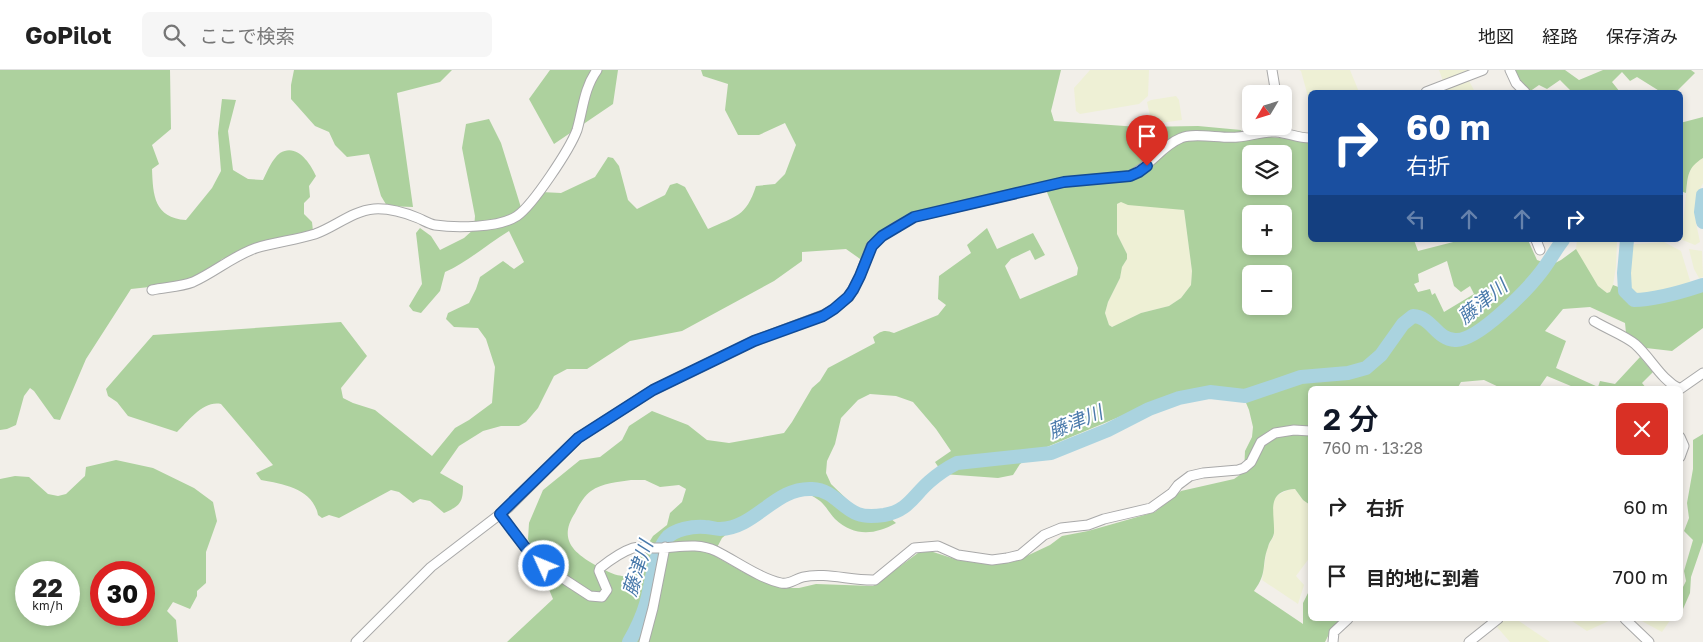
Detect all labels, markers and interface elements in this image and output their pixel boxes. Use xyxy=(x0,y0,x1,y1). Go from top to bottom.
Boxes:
search box xyxy=(142,12,492,57)
text: GoPilot xyxy=(25,20,112,49)
icon: search xyxy=(160,21,188,49)
text: ここで検索 xyxy=(200,24,295,47)
text: 地図 xyxy=(1478,25,1514,47)
text: 経路 xyxy=(1542,25,1578,47)
text: 保存済み xyxy=(1606,25,1678,47)
north arrow xyxy=(1242,85,1292,135)
map controls xyxy=(1242,85,1292,315)
text: 60 m xyxy=(1406,106,1490,148)
icon: right xyxy=(1323,110,1388,175)
pin xyxy=(1126,115,1168,166)
icon: arrive xyxy=(1133,122,1161,150)
button: layers xyxy=(1242,145,1292,195)
text: 右折 xyxy=(1406,152,1450,179)
button: + xyxy=(1242,205,1292,255)
icon: left xyxy=(1402,205,1430,233)
icon: ahead xyxy=(1455,205,1483,233)
icon: ahead xyxy=(1508,205,1536,233)
icon: right xyxy=(1561,205,1589,233)
button: − xyxy=(1242,265,1292,315)
water label: 藤津川 xyxy=(1453,273,1513,328)
water label: 藤津川 xyxy=(1044,399,1108,442)
text: 2 分 xyxy=(1323,401,1378,437)
button: close xyxy=(1616,403,1668,455)
text: 760 m · 13:28 xyxy=(1323,438,1423,458)
icon: right xyxy=(1323,492,1351,520)
text: 60 m xyxy=(1623,495,1668,518)
text: 右折 xyxy=(1366,496,1404,519)
water label: 藤津川 xyxy=(617,535,657,599)
position arrow xyxy=(517,539,569,591)
speed limit sign: 30 xyxy=(90,561,155,626)
icon: arrive xyxy=(1323,562,1351,590)
text: 700 m xyxy=(1613,565,1668,588)
text: 目的地に到着 xyxy=(1366,566,1480,589)
text: 22 xyxy=(32,572,63,603)
text: km/h xyxy=(32,598,63,613)

